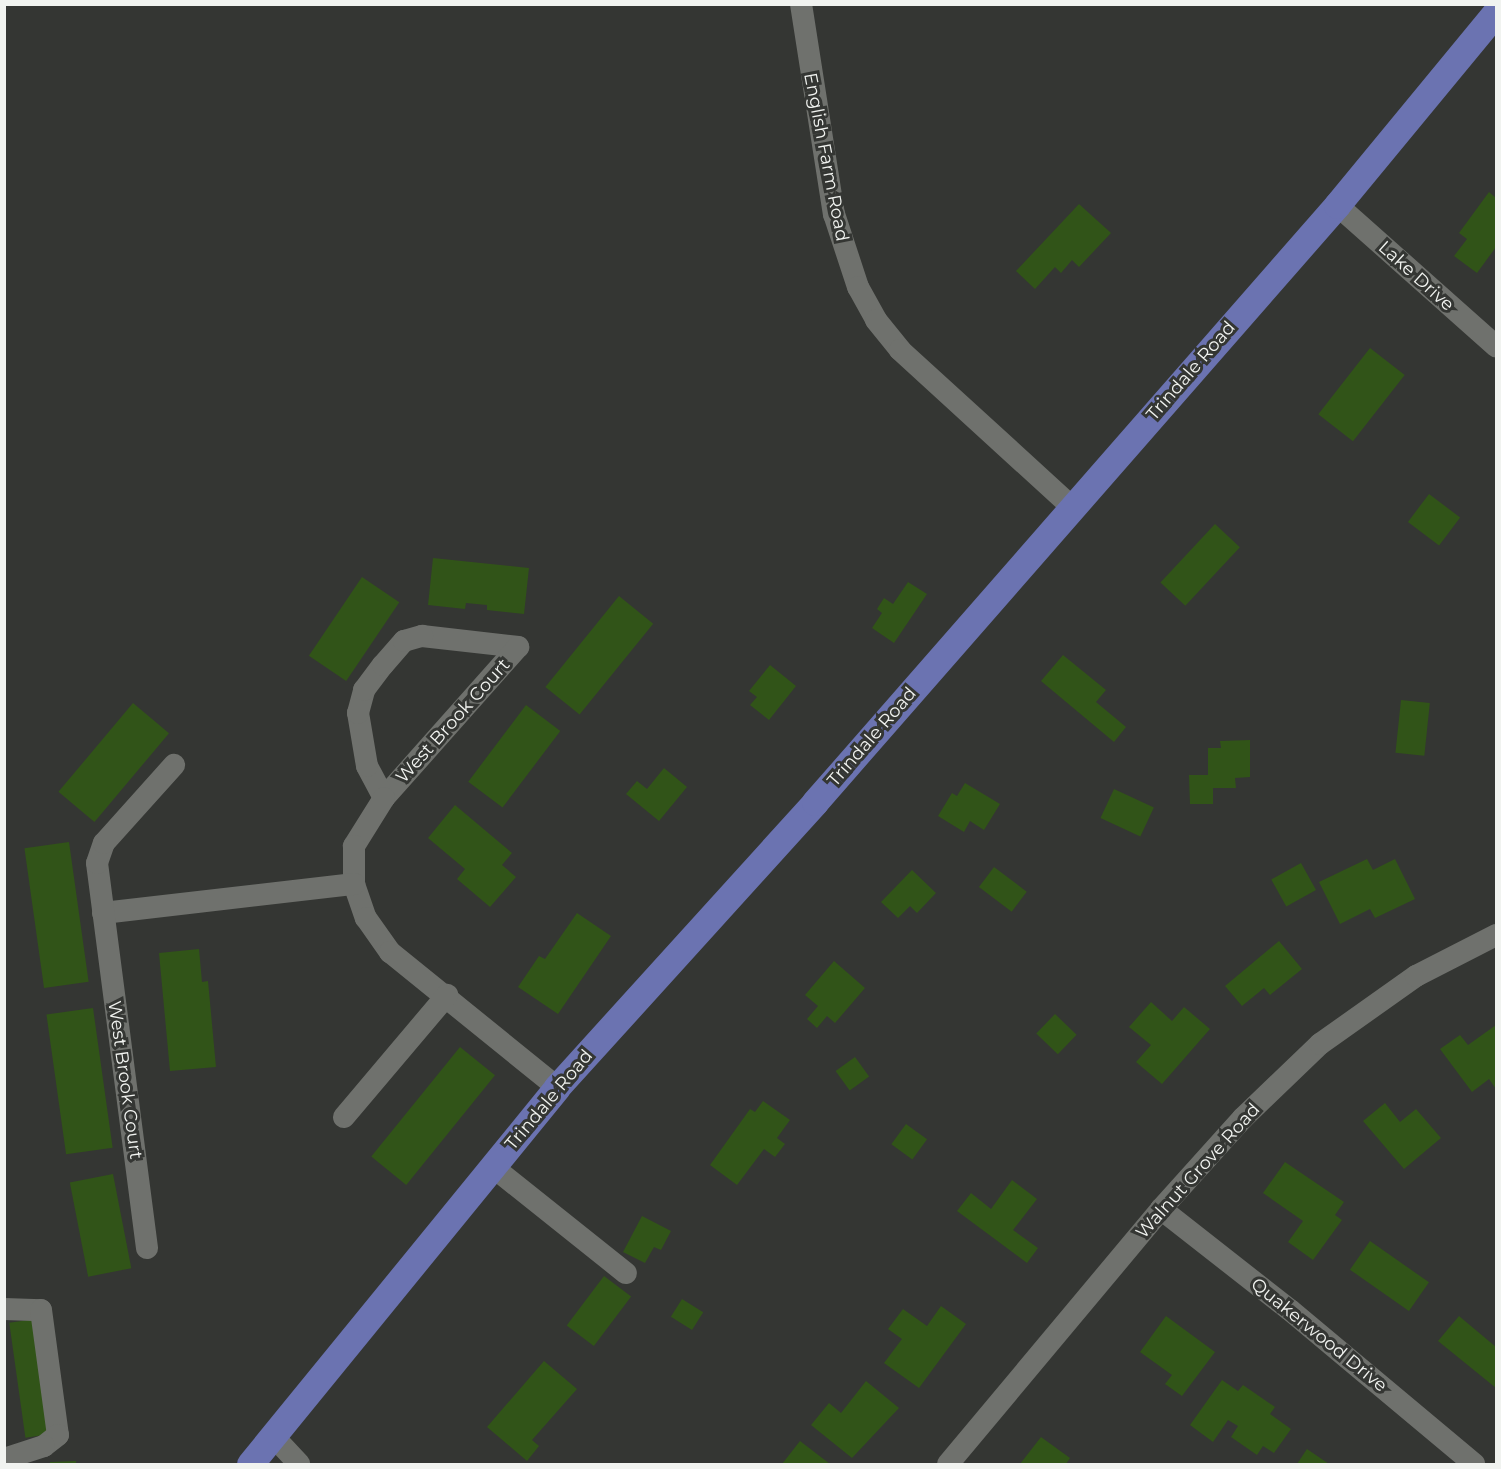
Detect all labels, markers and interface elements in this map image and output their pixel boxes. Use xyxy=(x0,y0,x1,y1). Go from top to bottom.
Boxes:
street label: English Farm Road xyxy=(799,71,853,243)
street label: Lake Drive xyxy=(1374,236,1458,316)
street label: Trindale Road xyxy=(1142,317,1240,425)
street label: West Brook Court xyxy=(391,654,515,788)
street label: Trindale Road xyxy=(823,683,921,791)
street label: West Brook Court xyxy=(103,999,147,1161)
street label: Trindale Road xyxy=(501,1045,597,1155)
street label: Walnut Grove Road xyxy=(1131,1099,1265,1243)
street label: Quakerwood Drive xyxy=(1247,1274,1391,1396)

